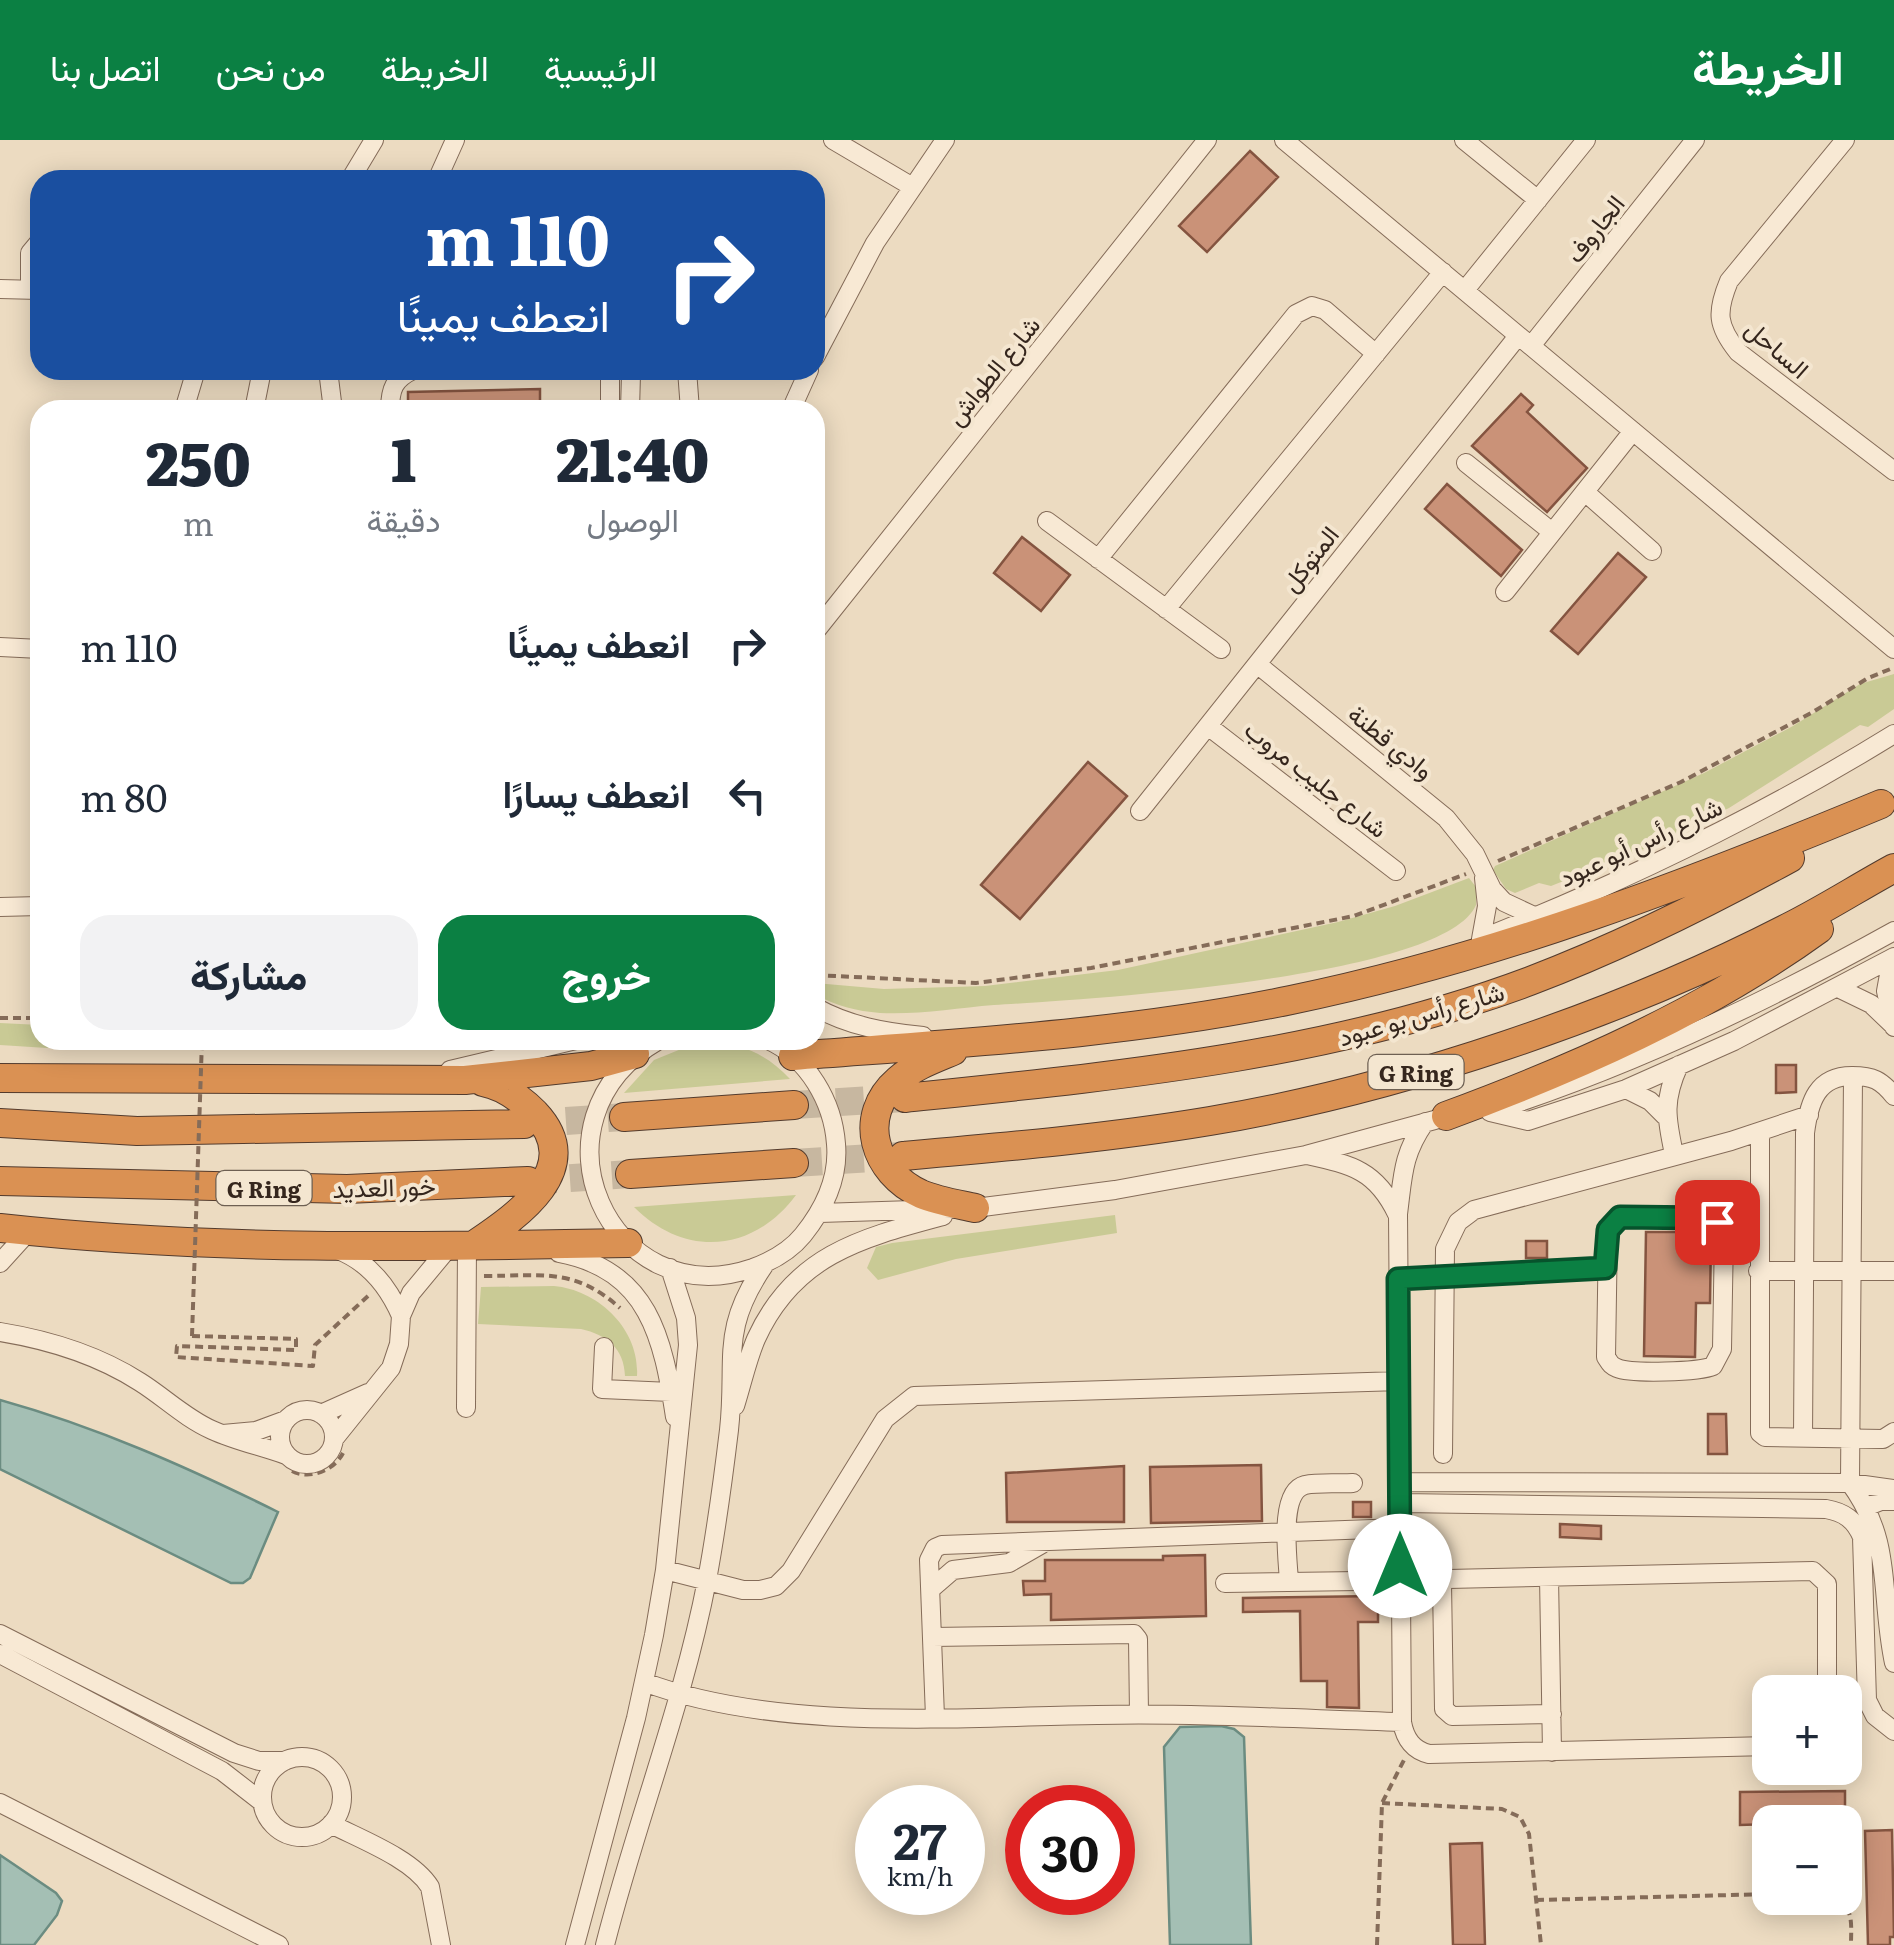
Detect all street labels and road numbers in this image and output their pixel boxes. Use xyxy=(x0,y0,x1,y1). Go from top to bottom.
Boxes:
street label: الجاروف xyxy=(1556,186,1632,270)
street label: شارع الطواش xyxy=(936,307,1048,433)
street label: الساحل xyxy=(1738,310,1818,386)
street label: المتوكل xyxy=(1271,517,1347,599)
street label: وادي قطنة xyxy=(1339,695,1443,790)
street label: شارع جليب مروب xyxy=(1237,710,1397,846)
street label: شارع رأس أبو عبود xyxy=(1552,787,1728,895)
street label: شارع رأس بو عبود xyxy=(1334,972,1508,1054)
road number: G Ring xyxy=(1368,1055,1464,1089)
street label: خور العديد xyxy=(332,1166,436,1206)
road number: G Ring xyxy=(216,1171,312,1205)

